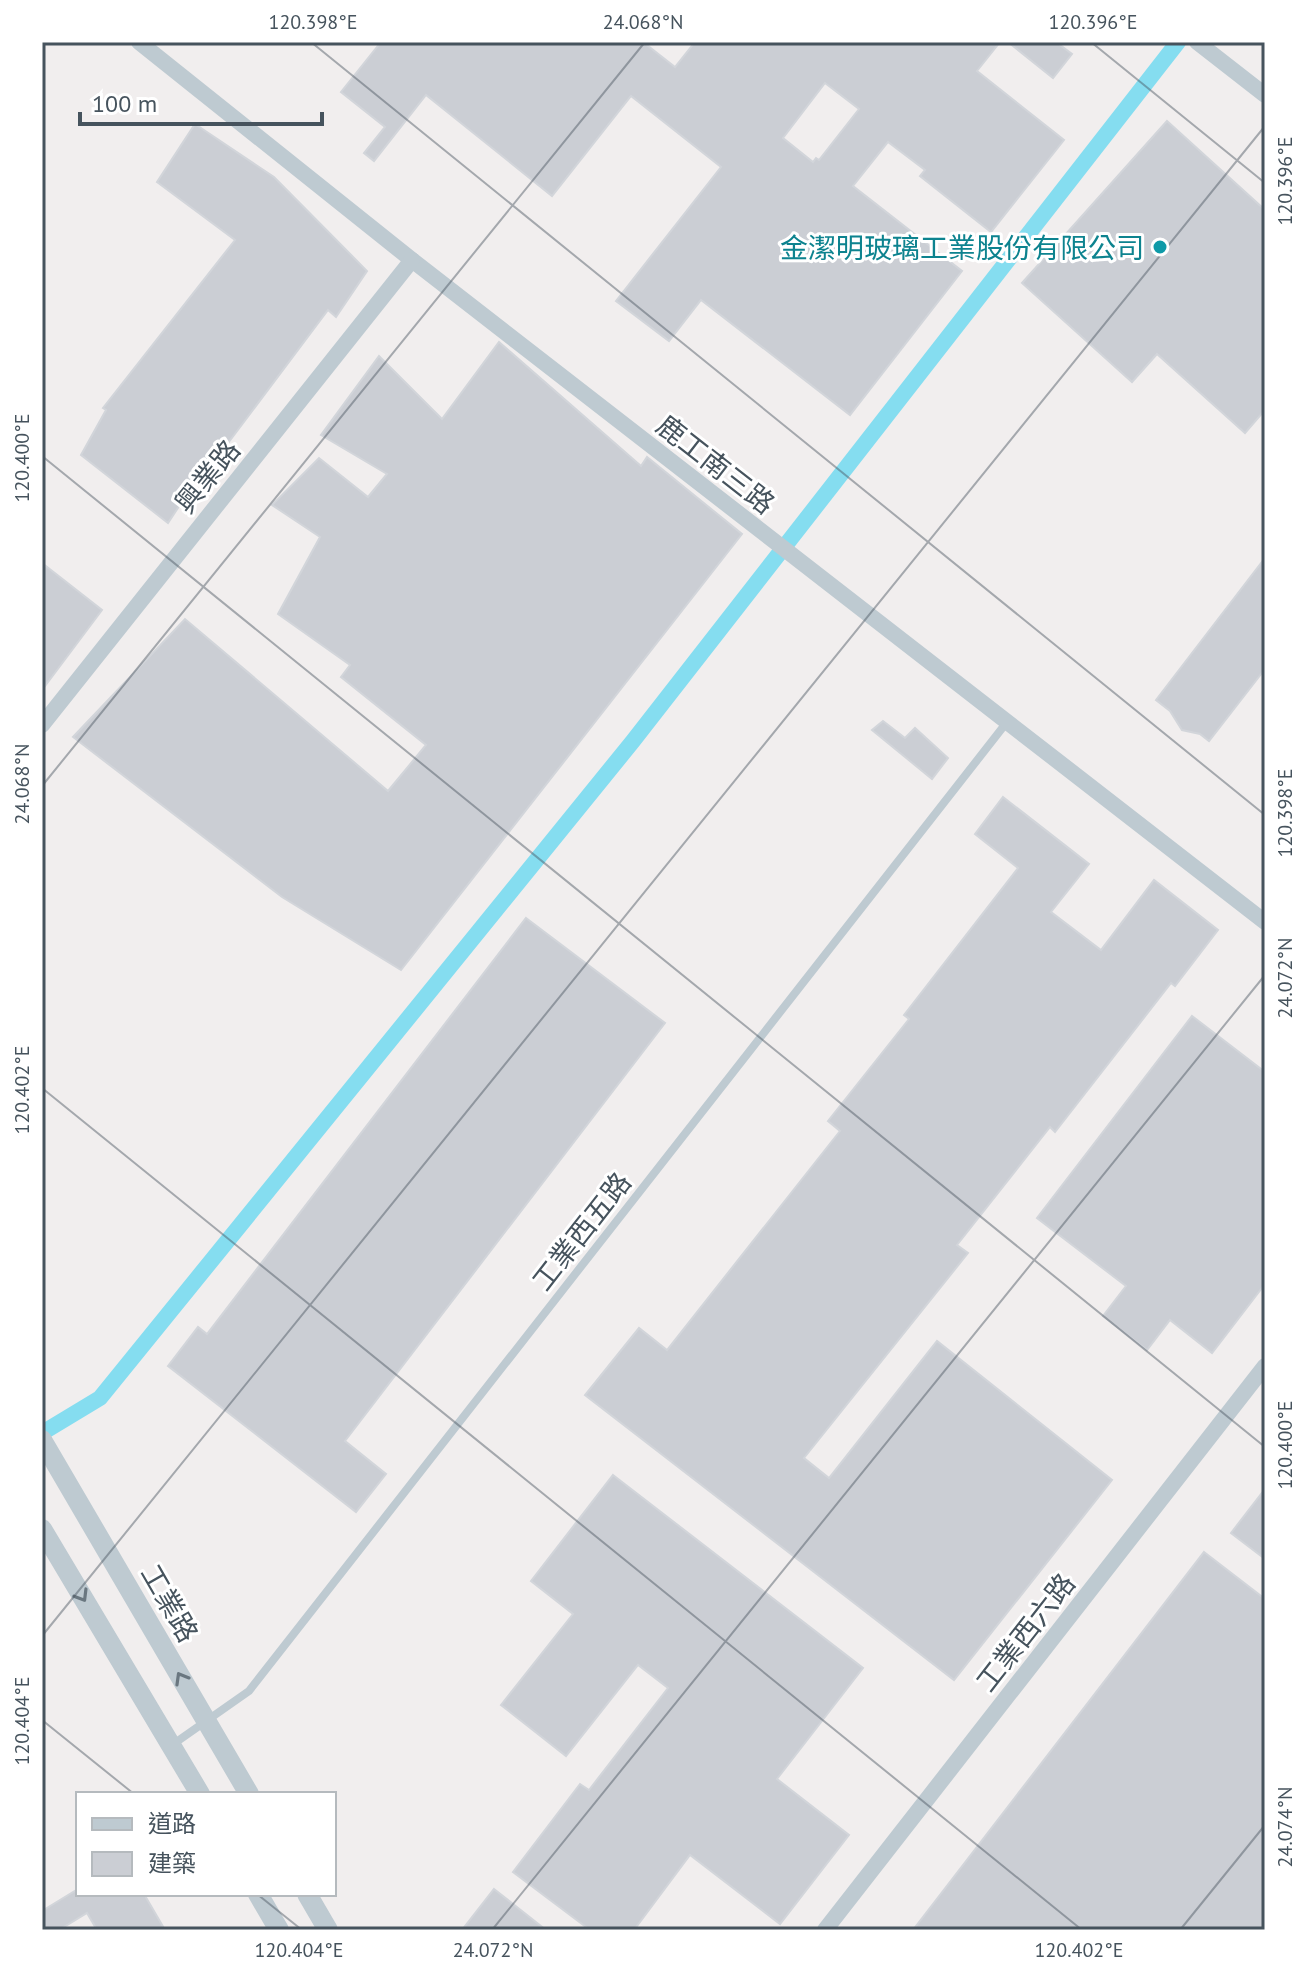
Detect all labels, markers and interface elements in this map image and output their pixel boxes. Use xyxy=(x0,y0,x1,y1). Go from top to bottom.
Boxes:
text: 120.398°E xyxy=(269,9,357,35)
text: 24.068°N xyxy=(603,9,683,35)
text: 120.396°E xyxy=(1049,9,1137,35)
scale bar xyxy=(80,76,322,126)
text: 100 m xyxy=(92,88,157,119)
text: 120.396°E xyxy=(1272,137,1298,225)
place label: 金潔明玻璃工業股份有限公司 xyxy=(780,229,1144,266)
marker: 金潔明玻璃工業股份有限公司 xyxy=(1151,238,1169,256)
street label: 鹿工南三路 xyxy=(649,406,783,522)
text: 120.400°E xyxy=(9,414,35,502)
street label: 興業路 xyxy=(166,432,248,520)
text: 24.068°N xyxy=(9,744,35,824)
text: 120.398°E xyxy=(1272,769,1298,857)
text: 24.072°N xyxy=(1272,938,1298,1018)
text: 120.402°E xyxy=(9,1046,35,1134)
street label: 工業西五路 xyxy=(523,1164,639,1298)
text: 120.400°E xyxy=(1272,1401,1298,1489)
street label: 工業路 xyxy=(133,1557,207,1649)
street label: 工業西六路 xyxy=(967,1565,1083,1699)
one-way arrow xyxy=(72,1587,88,1602)
one-way arrow xyxy=(175,1672,191,1687)
text: 120.404°E xyxy=(9,1677,35,1765)
text: 24.074°N xyxy=(1272,1787,1298,1867)
legend xyxy=(76,1792,336,1896)
text: 道路 xyxy=(148,1808,196,1839)
text: 建築 xyxy=(148,1848,196,1879)
text: 120.404°E xyxy=(255,1937,343,1963)
text: 24.072°N xyxy=(453,1937,533,1963)
text: 120.402°E xyxy=(1035,1937,1123,1963)

